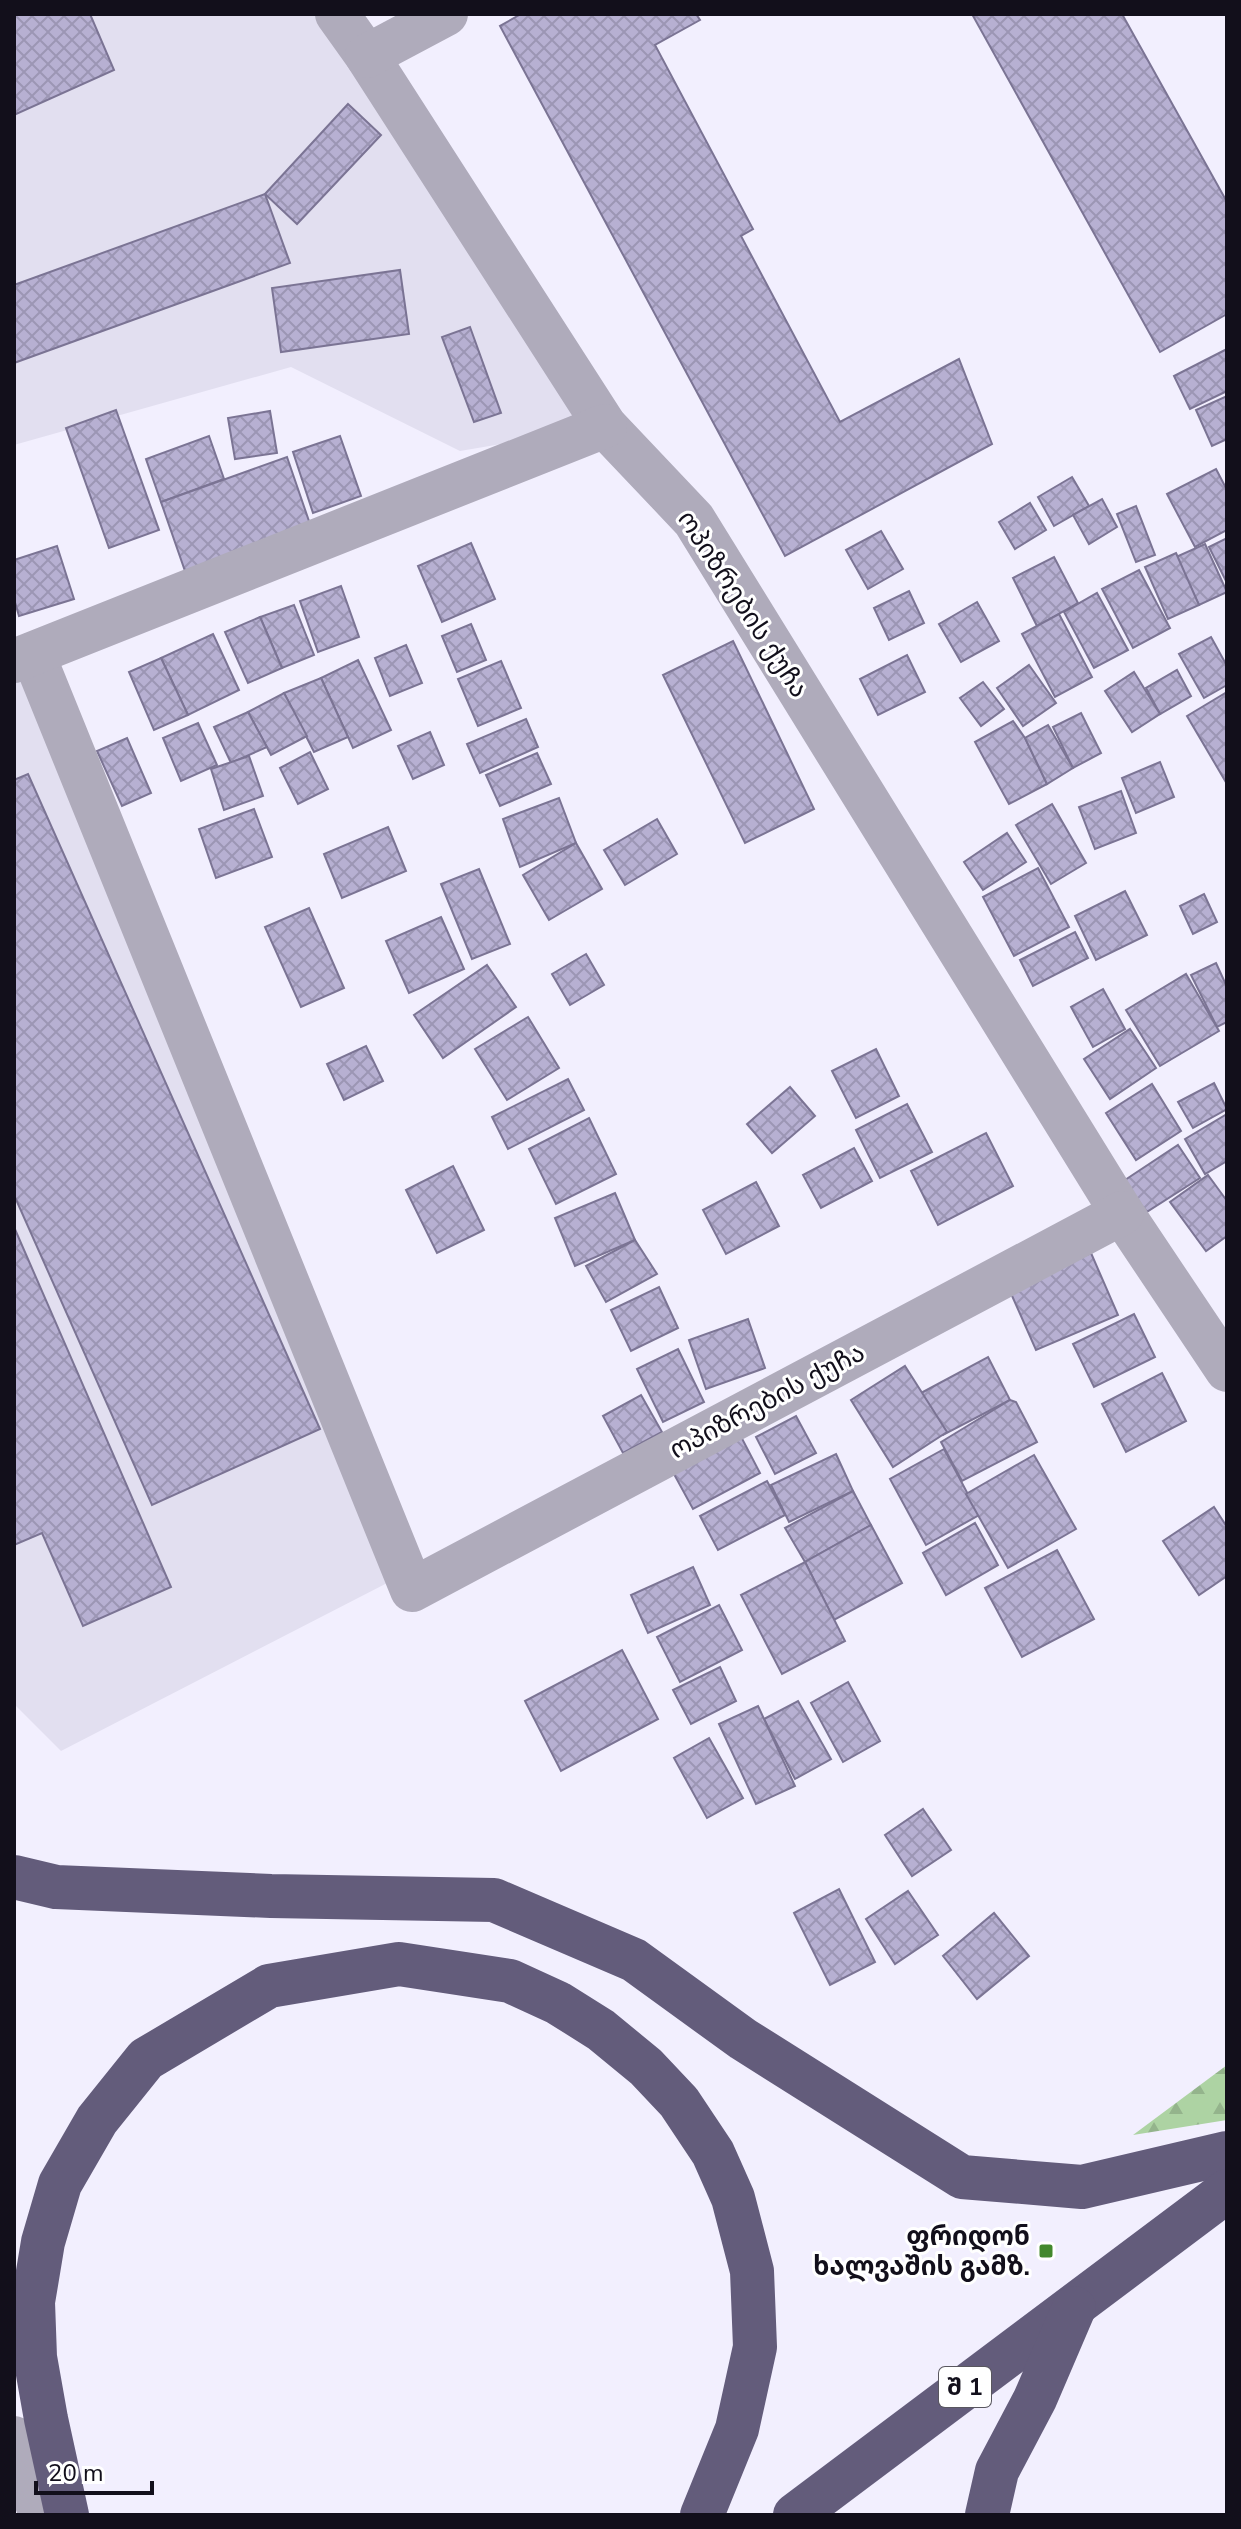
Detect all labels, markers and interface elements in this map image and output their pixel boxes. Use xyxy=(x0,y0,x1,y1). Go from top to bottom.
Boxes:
street label: ოპიზრების ქუჩა xyxy=(669,504,817,704)
street label: ოპიზრების ქუჩა xyxy=(663,1335,871,1467)
place label: ფრიდონ ხალვაშის გამზ. xyxy=(813,2219,1030,2284)
marker: ფრიდონ ხალვაშის გამზ. xyxy=(1037,2242,1055,2260)
road number: შ 1 xyxy=(939,2367,991,2407)
scale bar xyxy=(36,2445,152,2495)
text: 20 m xyxy=(48,2457,104,2489)

